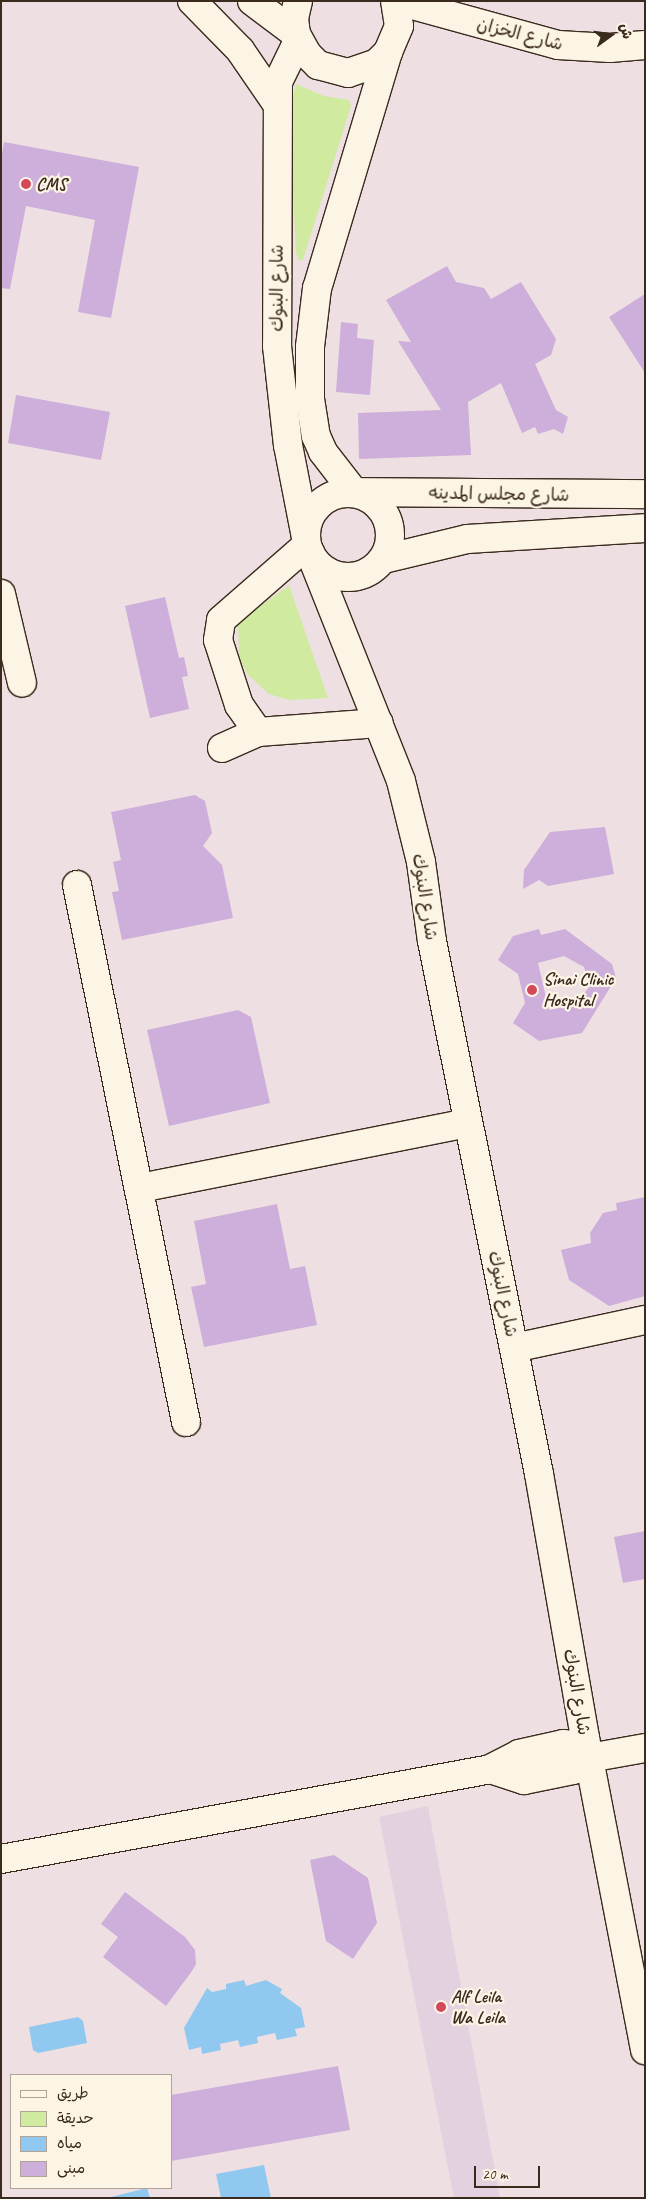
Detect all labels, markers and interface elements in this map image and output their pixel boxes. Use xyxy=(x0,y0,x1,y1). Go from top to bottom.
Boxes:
north arrow xyxy=(586,10,636,60)
street label: شارع الخزان xyxy=(475,13,565,55)
text: ش xyxy=(616,22,636,41)
place label: CMS xyxy=(36,173,66,195)
marker: CMS xyxy=(20,178,32,190)
street label: شارع البنوك xyxy=(266,244,288,332)
street label: شارع مجلس المدينه xyxy=(428,482,570,506)
street label: شارع البنوك xyxy=(407,852,443,942)
place label: Sinai Clinic Hospital xyxy=(543,969,613,1012)
marker: Sinai Clinic Hospital xyxy=(525,983,539,997)
street label: شارع البنوك xyxy=(483,1249,523,1339)
street label: شارع البنوك xyxy=(559,1647,595,1737)
place label: Alf Leila Wa Leila xyxy=(451,1986,504,2028)
marker: Alf Leila Wa Leila xyxy=(435,2001,447,2013)
legend xyxy=(10,2074,172,2189)
text: طريق xyxy=(57,2084,89,2103)
text: حديقة xyxy=(57,2109,94,2128)
text: مياه xyxy=(57,2134,82,2153)
scale bar xyxy=(476,2156,542,2188)
text: مبنى xyxy=(57,2159,85,2178)
text: 20 m xyxy=(482,2165,508,2184)

